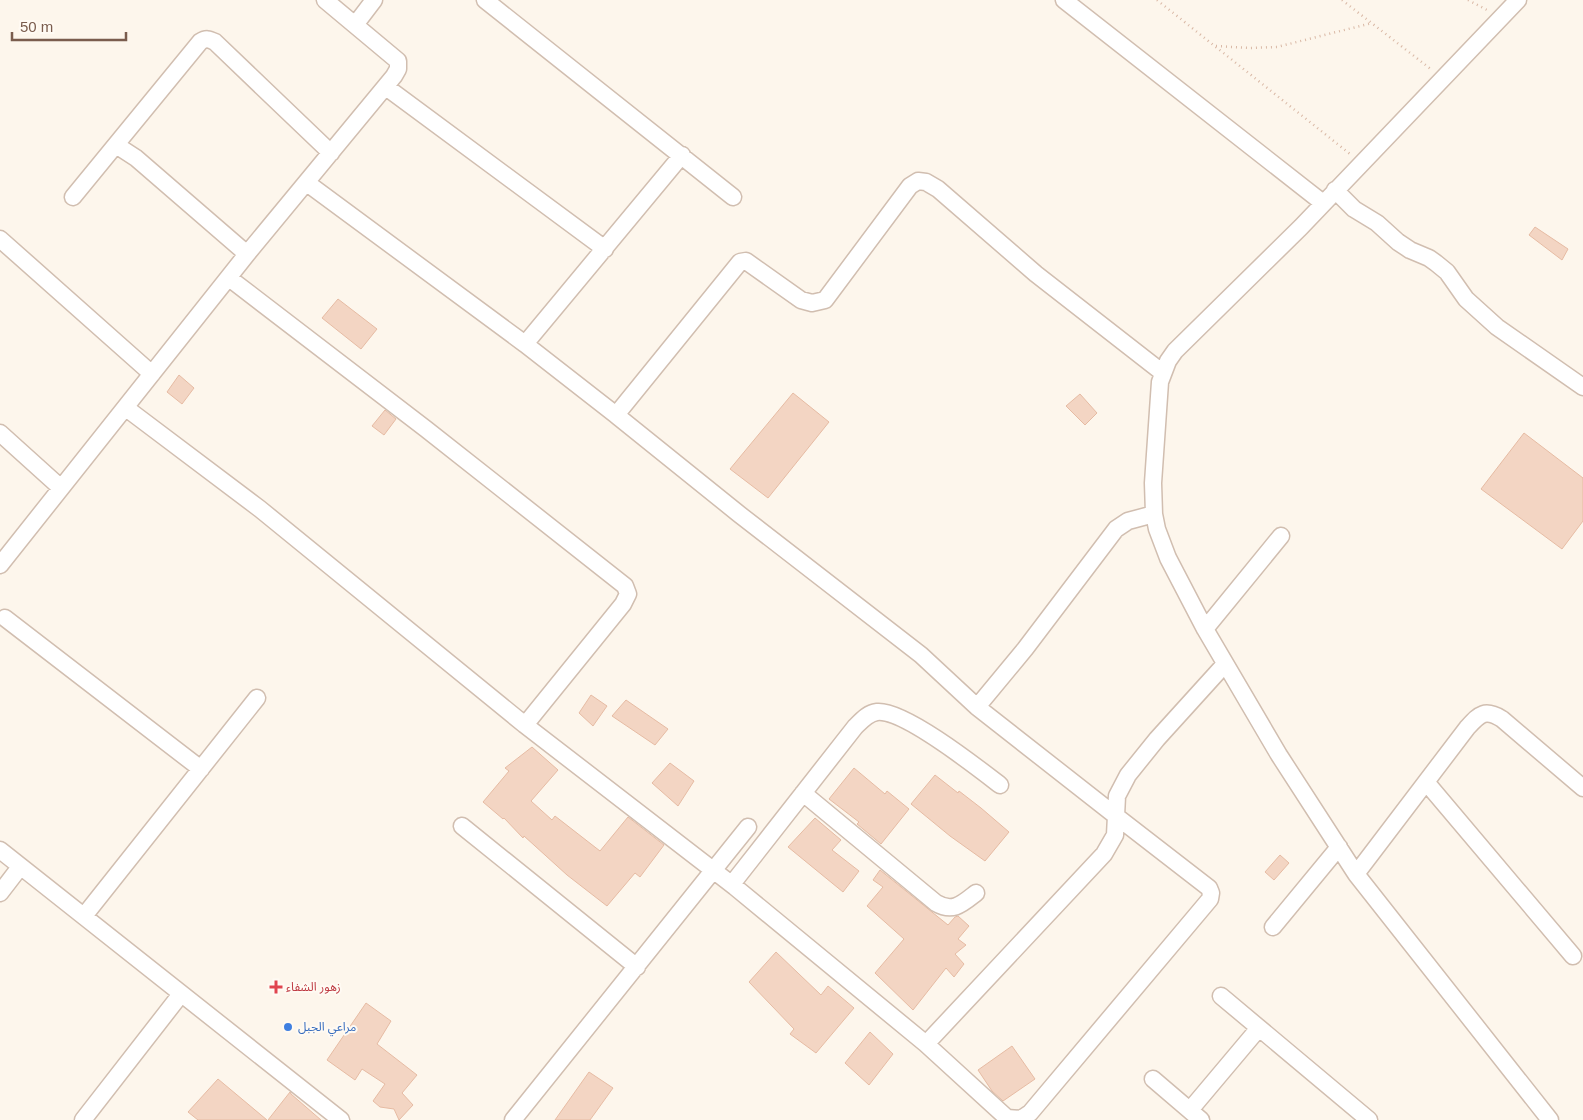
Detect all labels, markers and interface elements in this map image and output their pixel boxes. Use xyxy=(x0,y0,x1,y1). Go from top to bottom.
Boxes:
scale bar xyxy=(12,10,126,42)
text: 50 m xyxy=(20,18,53,35)
place label: زهور الشفاء xyxy=(286,980,341,994)
marker: زهور الشفاء xyxy=(270,981,282,993)
place label: مراعي الجبل xyxy=(298,1020,356,1037)
marker: مراعي الجبل xyxy=(282,1021,294,1033)

